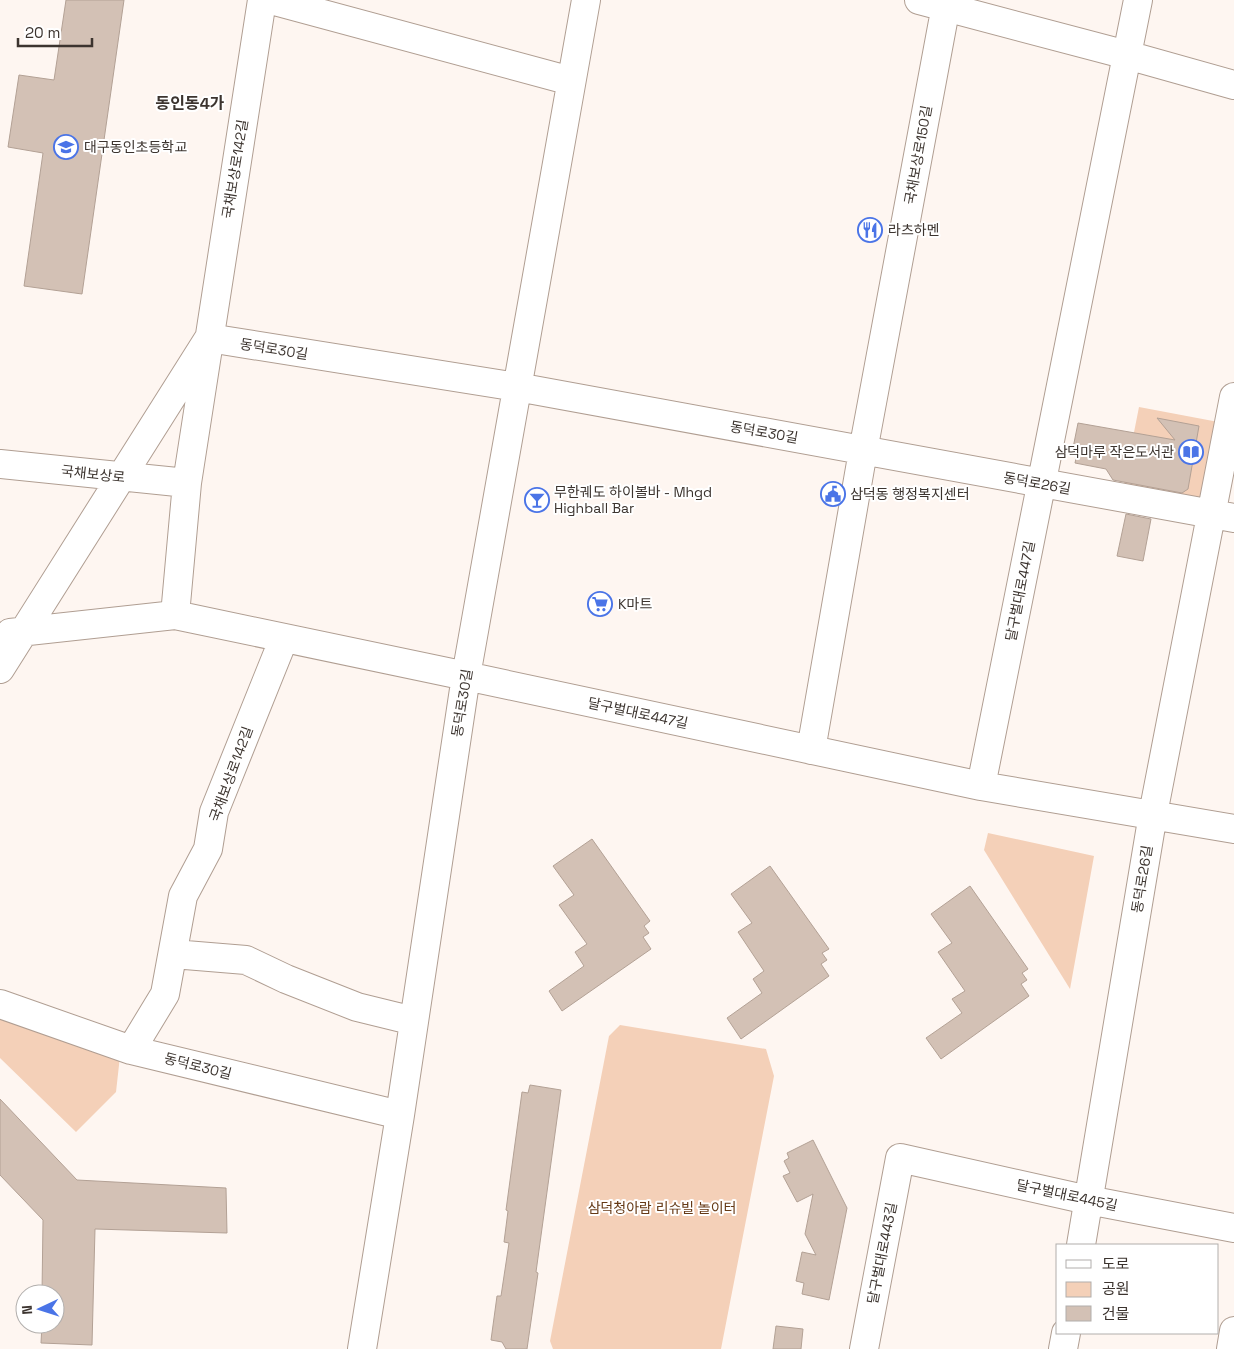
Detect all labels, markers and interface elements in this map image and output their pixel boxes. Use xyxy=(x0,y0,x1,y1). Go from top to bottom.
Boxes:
scale bar xyxy=(18,15,91,47)
text: 20 m xyxy=(25,23,60,42)
district label: 동인동4가 xyxy=(155,93,225,114)
street label: 국채보상로150길 xyxy=(900,104,936,206)
street label: 국채보상로142길 xyxy=(218,118,252,220)
school or university icon: 대구동인초등학교 xyxy=(53,134,79,160)
place label: 대구동인초등학교 xyxy=(84,138,187,156)
restaurant icon: 라츠하멘 xyxy=(857,217,883,243)
place label: 라츠하멘 xyxy=(888,221,940,239)
street label: 동덕로30길 xyxy=(239,335,309,363)
street label: 동덕로30길 xyxy=(728,417,800,447)
library icon: 삼덕마루 작은도서관 xyxy=(1178,439,1204,465)
place label: 삼덕마루 작은도서관 xyxy=(1054,443,1174,461)
street label: 국채보상로 xyxy=(60,462,126,486)
street label: 동덕로26길 xyxy=(1002,468,1072,498)
public building icon: 삼덕동 행정복지센터 xyxy=(820,481,846,507)
place label: 무한궤도 하이볼바 - Mhgd Highball Bar xyxy=(554,483,712,517)
place label: 삼덕동 행정복지센터 xyxy=(850,485,970,503)
bar icon: 무한궤도 하이볼바 - Mhgd Highball Bar xyxy=(524,487,550,513)
street label: 달구벌대로447길 xyxy=(1001,539,1039,643)
supermarket icon: K마트 xyxy=(587,591,613,617)
place label: K마트 xyxy=(618,595,652,613)
street label: 동덕로30길 xyxy=(448,668,476,738)
street label: 달구벌대로447길 xyxy=(586,694,690,732)
street label: 국채보상로142길 xyxy=(205,724,257,824)
street label: 동덕로26길 xyxy=(1128,844,1156,914)
street label: 동덕로30길 xyxy=(162,1049,234,1083)
street label: 달구벌대로445길 xyxy=(1015,1175,1119,1215)
park label: 삼덕청아람 리슈빌 놀이터 xyxy=(588,1199,736,1217)
street label: 달구벌대로443길 xyxy=(863,1201,901,1305)
legend xyxy=(1056,1244,1219,1334)
text: 도로 xyxy=(1102,1254,1130,1273)
text: 공원 xyxy=(1102,1279,1130,1298)
north arrow xyxy=(15,1284,65,1334)
text: 건물 xyxy=(1102,1304,1130,1323)
text: N xyxy=(18,1305,36,1315)

